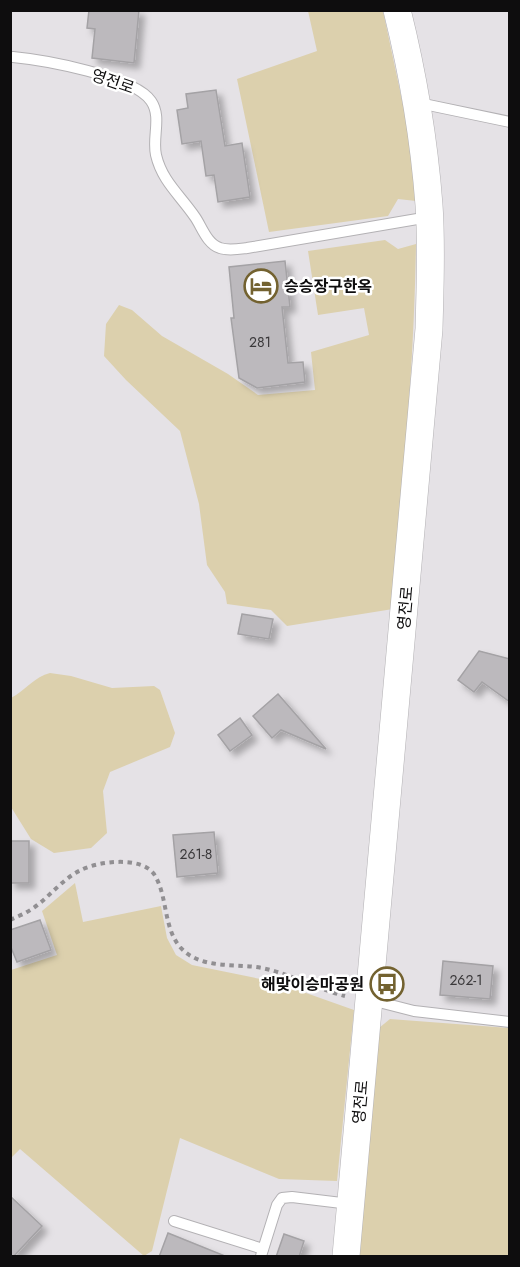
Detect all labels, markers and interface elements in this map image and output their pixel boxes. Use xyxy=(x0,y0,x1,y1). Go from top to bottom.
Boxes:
street label: 영전로 xyxy=(88,63,138,100)
hotel icon: 승승장구한옥 xyxy=(243,268,279,304)
place label: 승승장구한옥 xyxy=(284,275,372,298)
house number: 281 xyxy=(249,332,271,352)
street label: 영전로 xyxy=(392,585,419,631)
house number: 261-8 xyxy=(180,844,212,864)
bus stop icon: 해맞이승마공원 xyxy=(369,966,405,1002)
house number: 262-1 xyxy=(449,970,483,990)
place label: 해맞이승마공원 xyxy=(261,973,364,996)
street label: 영전로 xyxy=(347,1079,374,1125)

